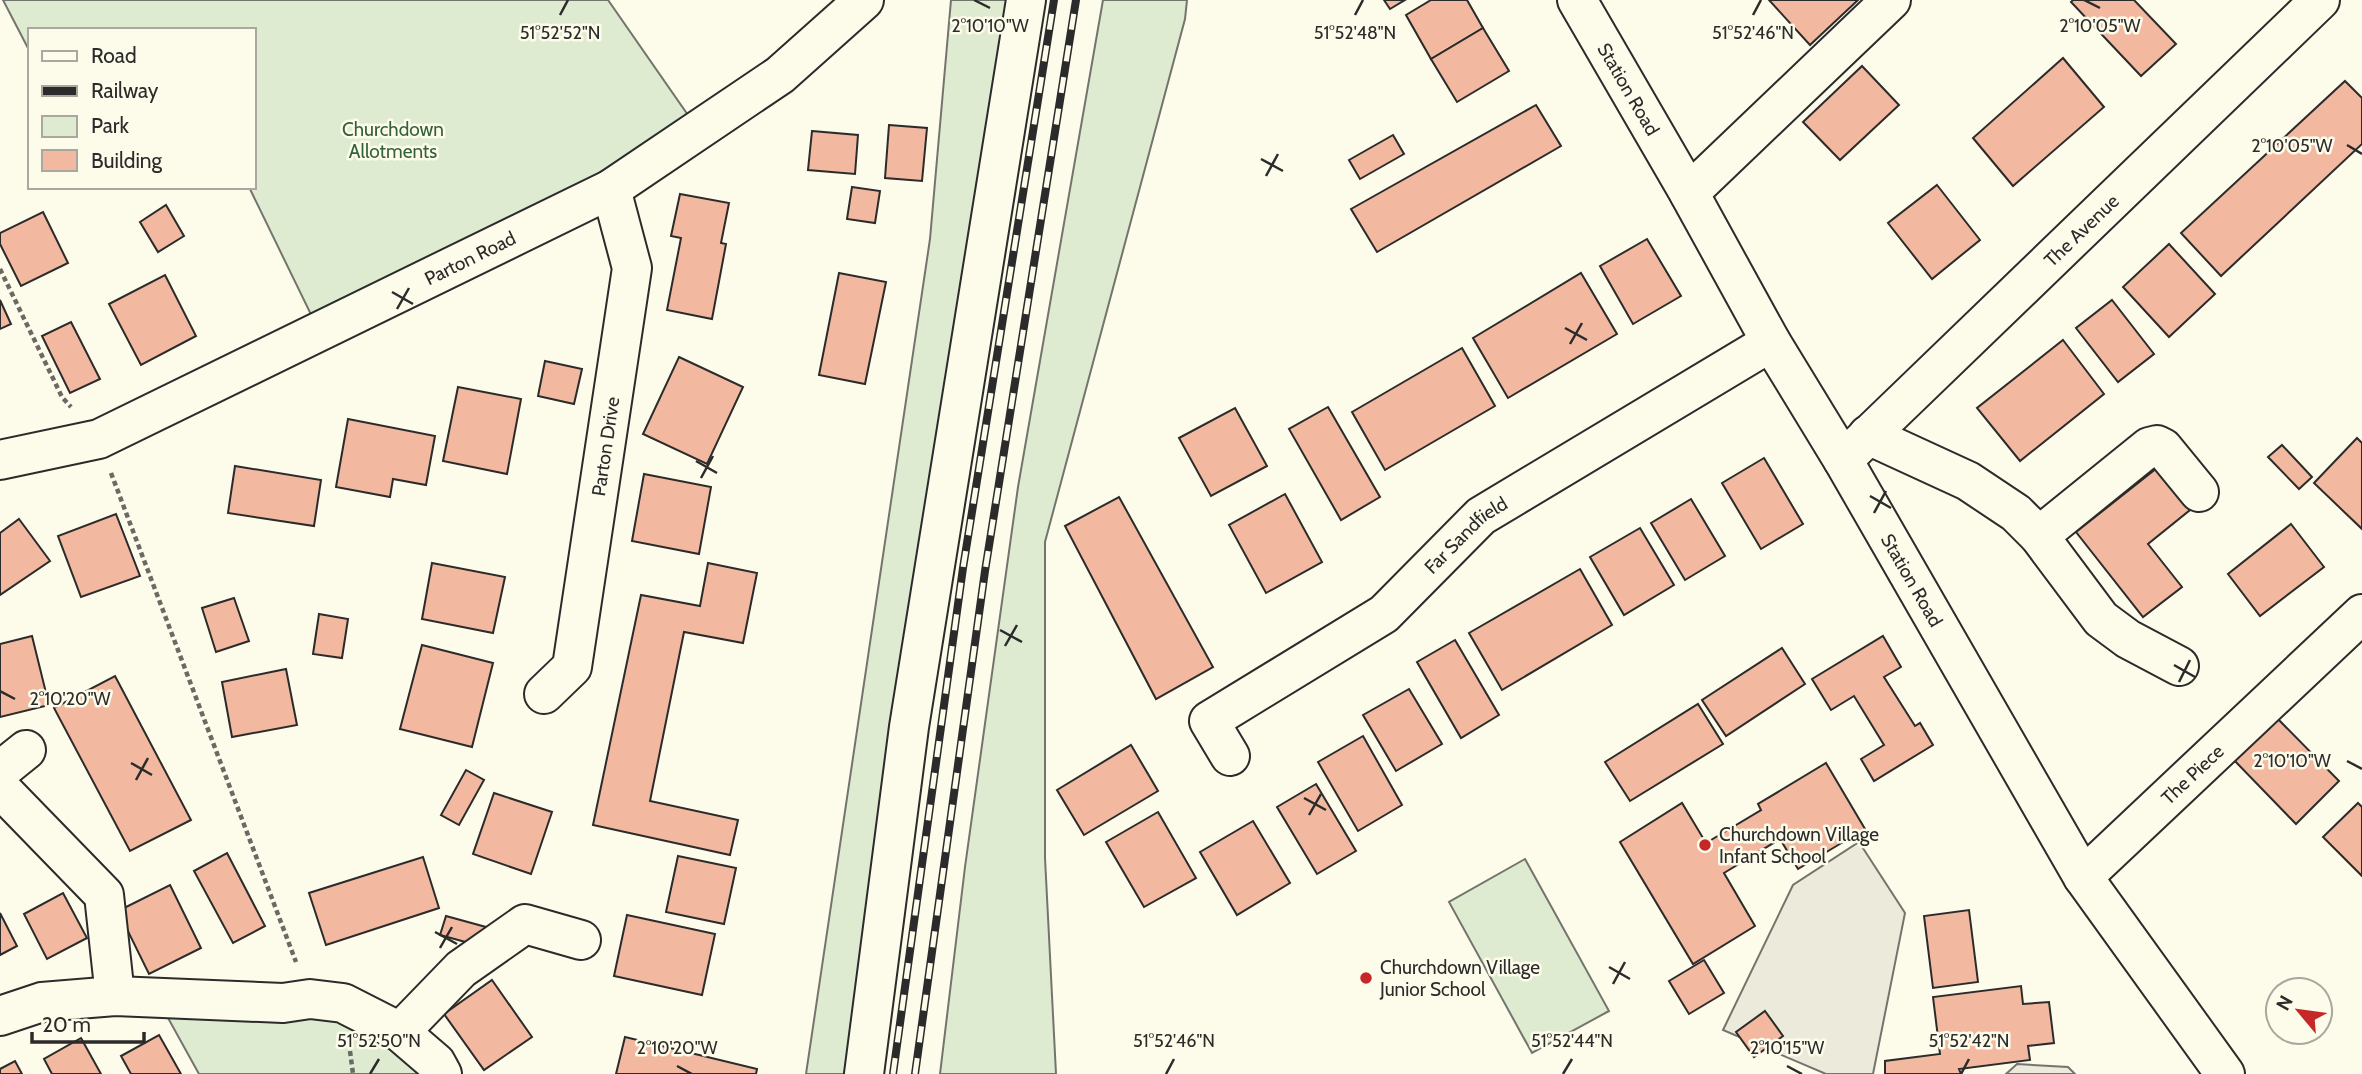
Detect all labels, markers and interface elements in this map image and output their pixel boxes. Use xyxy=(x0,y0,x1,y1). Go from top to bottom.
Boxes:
text: 2°10'10"W xyxy=(951,15,1029,37)
text: 2°10'05"W xyxy=(2059,15,2141,37)
text: 51°52'52"N xyxy=(520,22,600,44)
text: 51°52'48"N xyxy=(1314,22,1396,44)
text: 51°52'46"N xyxy=(1712,22,1794,44)
legend xyxy=(28,28,256,189)
street label: Station Road xyxy=(1592,39,1664,140)
text: Road xyxy=(91,43,137,68)
text: Railway xyxy=(91,78,159,103)
text: Park xyxy=(91,113,129,138)
park label: Churchdown Allotments xyxy=(342,118,444,163)
text: 2°10'05"W xyxy=(2251,135,2333,157)
text: Building xyxy=(91,148,163,173)
street label: The Avenue xyxy=(2040,189,2124,272)
street label: Parton Road xyxy=(421,226,520,290)
street label: Parton Drive xyxy=(587,395,625,498)
street label: Far Sandfield xyxy=(1420,492,1512,579)
street label: Station Road xyxy=(1876,530,1947,631)
text: 2°10'20"W xyxy=(29,688,111,710)
street label: The Piece xyxy=(2157,739,2229,809)
text: 2°10'10"W xyxy=(2253,750,2331,772)
place label: Churchdown Village Infant School xyxy=(1719,823,1879,868)
marker: Churchdown Village Infant School xyxy=(1697,837,1713,853)
place label: Churchdown Village Junior School xyxy=(1379,956,1540,1001)
marker: Churchdown Village Junior School xyxy=(1358,970,1374,986)
north arrow xyxy=(2264,976,2334,1046)
text: N xyxy=(2271,992,2298,1014)
scale bar xyxy=(32,1000,144,1044)
text: 20 m xyxy=(42,1012,91,1037)
text: 51°52'50"N xyxy=(337,1030,421,1052)
text: 51°52'46"N xyxy=(1133,1030,1215,1052)
text: 51°52'44"N xyxy=(1531,1030,1613,1052)
text: 51°52'42"N xyxy=(1928,1030,2010,1052)
text: 2°10'20"W xyxy=(636,1037,718,1059)
text: 2°10'15"W xyxy=(1750,1037,1824,1059)

